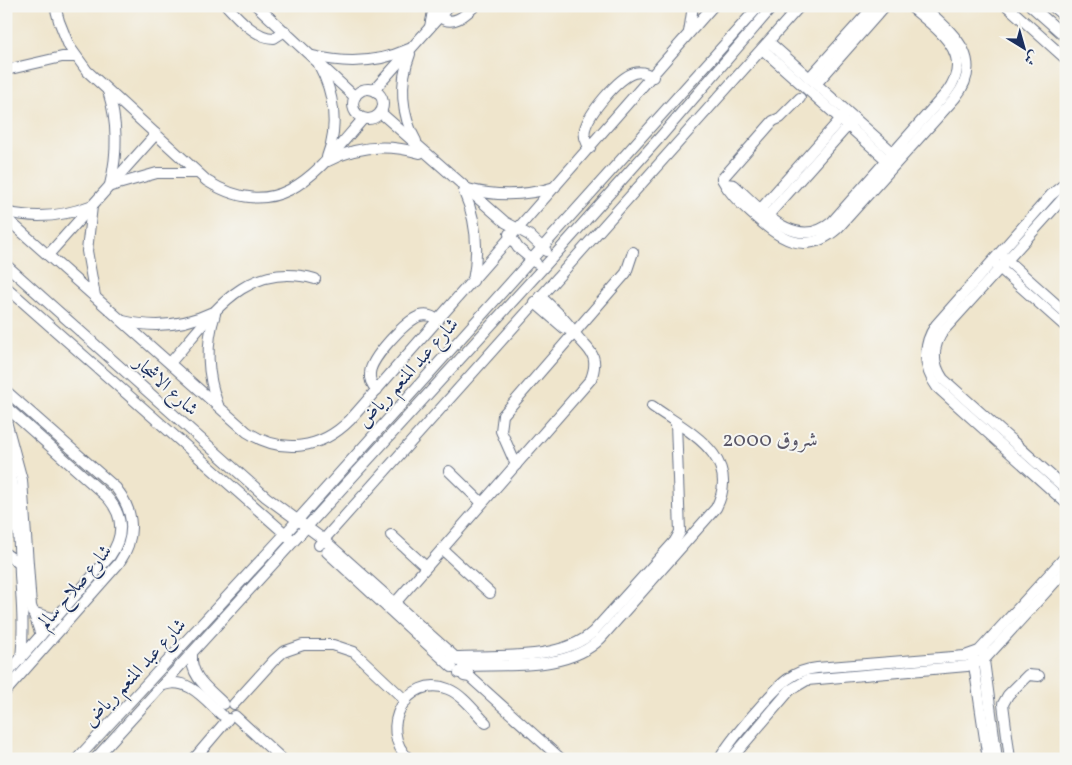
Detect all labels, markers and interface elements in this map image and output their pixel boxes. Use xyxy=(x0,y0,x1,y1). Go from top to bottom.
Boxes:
north arrow xyxy=(1000,22,1050,72)
text: ش xyxy=(1020,45,1042,69)
street label: شارع عبد المنعم رياض xyxy=(352,313,468,437)
street label: شارع الاشجار xyxy=(126,349,203,423)
district label: شروق 2000 xyxy=(722,426,818,455)
street label: شارع صلاح سالم xyxy=(32,539,121,637)
street label: شارع عبد المنعم رياض xyxy=(78,613,196,736)

